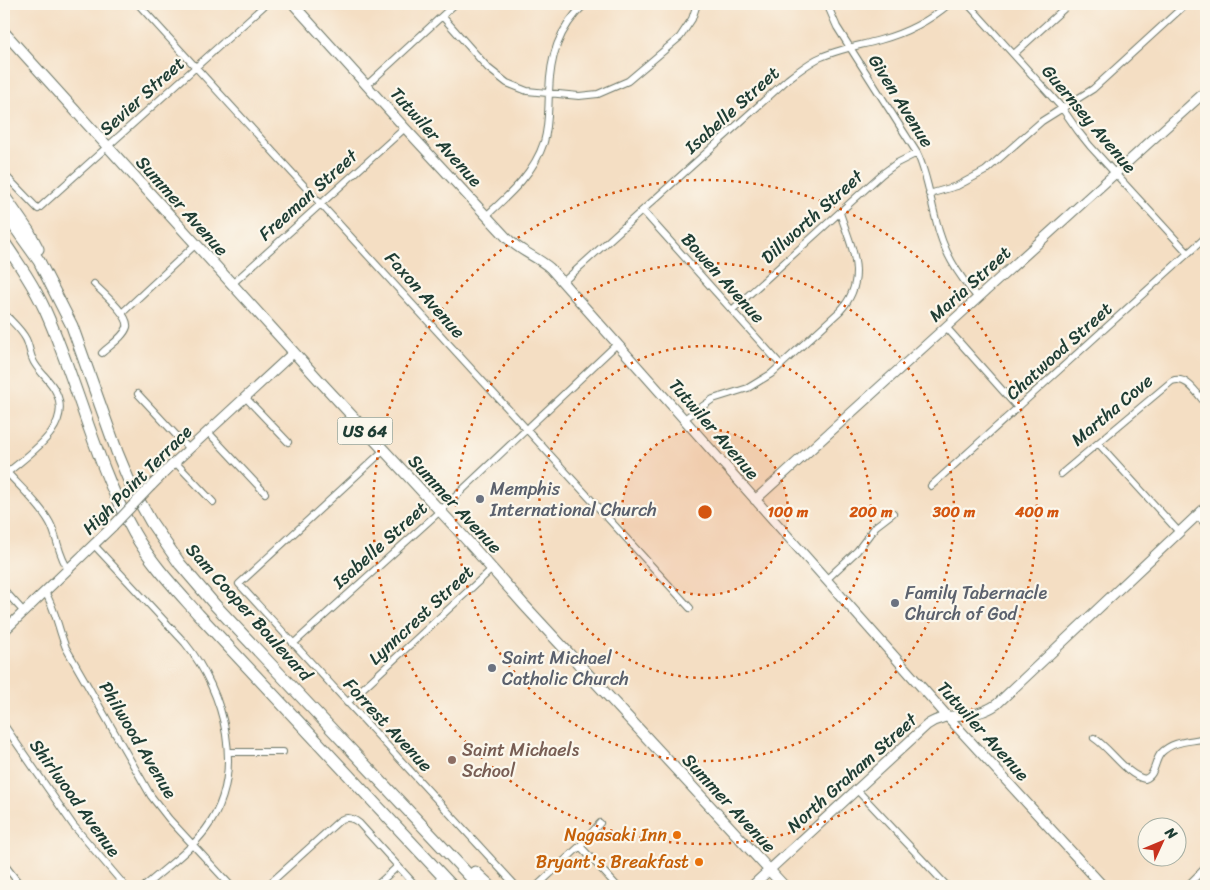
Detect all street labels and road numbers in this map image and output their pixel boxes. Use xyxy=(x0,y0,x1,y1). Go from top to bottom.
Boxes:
street label: Sevier Street xyxy=(92,48,193,144)
street label: Given Avenue xyxy=(859,48,943,154)
street label: Guernsey Avenue xyxy=(1033,57,1145,181)
street label: Isabelle Street xyxy=(676,58,787,163)
street label: Tutwiler Avenue xyxy=(382,79,490,195)
street label: Freeman Street xyxy=(251,141,366,249)
street label: Summer Avenue xyxy=(127,148,237,264)
street label: Dillworth Street xyxy=(753,161,871,272)
street label: Bowen Avenue xyxy=(673,225,773,331)
street label: Maria Street xyxy=(921,238,1019,330)
street label: Faxon Avenue xyxy=(377,244,473,346)
street label: Chatwood Street xyxy=(998,294,1120,408)
street label: Martha Cove xyxy=(1063,366,1161,454)
street label: Tutwiler Avenue xyxy=(660,371,768,488)
street label: High Point Terrace xyxy=(74,417,200,543)
road number: US 64 xyxy=(338,418,392,444)
street label: Summer Avenue xyxy=(400,447,510,561)
street label: Isabelle Street xyxy=(324,493,435,598)
street label: Sam Cooper Boulevard xyxy=(178,535,321,690)
street label: Lynncrest Street xyxy=(361,557,482,673)
street label: Forrest Avenue xyxy=(335,670,441,780)
street label: Tutwiler Avenue xyxy=(929,673,1037,789)
street label: Philwood Avenue xyxy=(90,675,186,805)
street label: North Graham Street xyxy=(779,705,925,841)
street label: Shirlwood Avenue xyxy=(21,732,129,864)
street label: Summer Avenue xyxy=(674,746,784,860)

